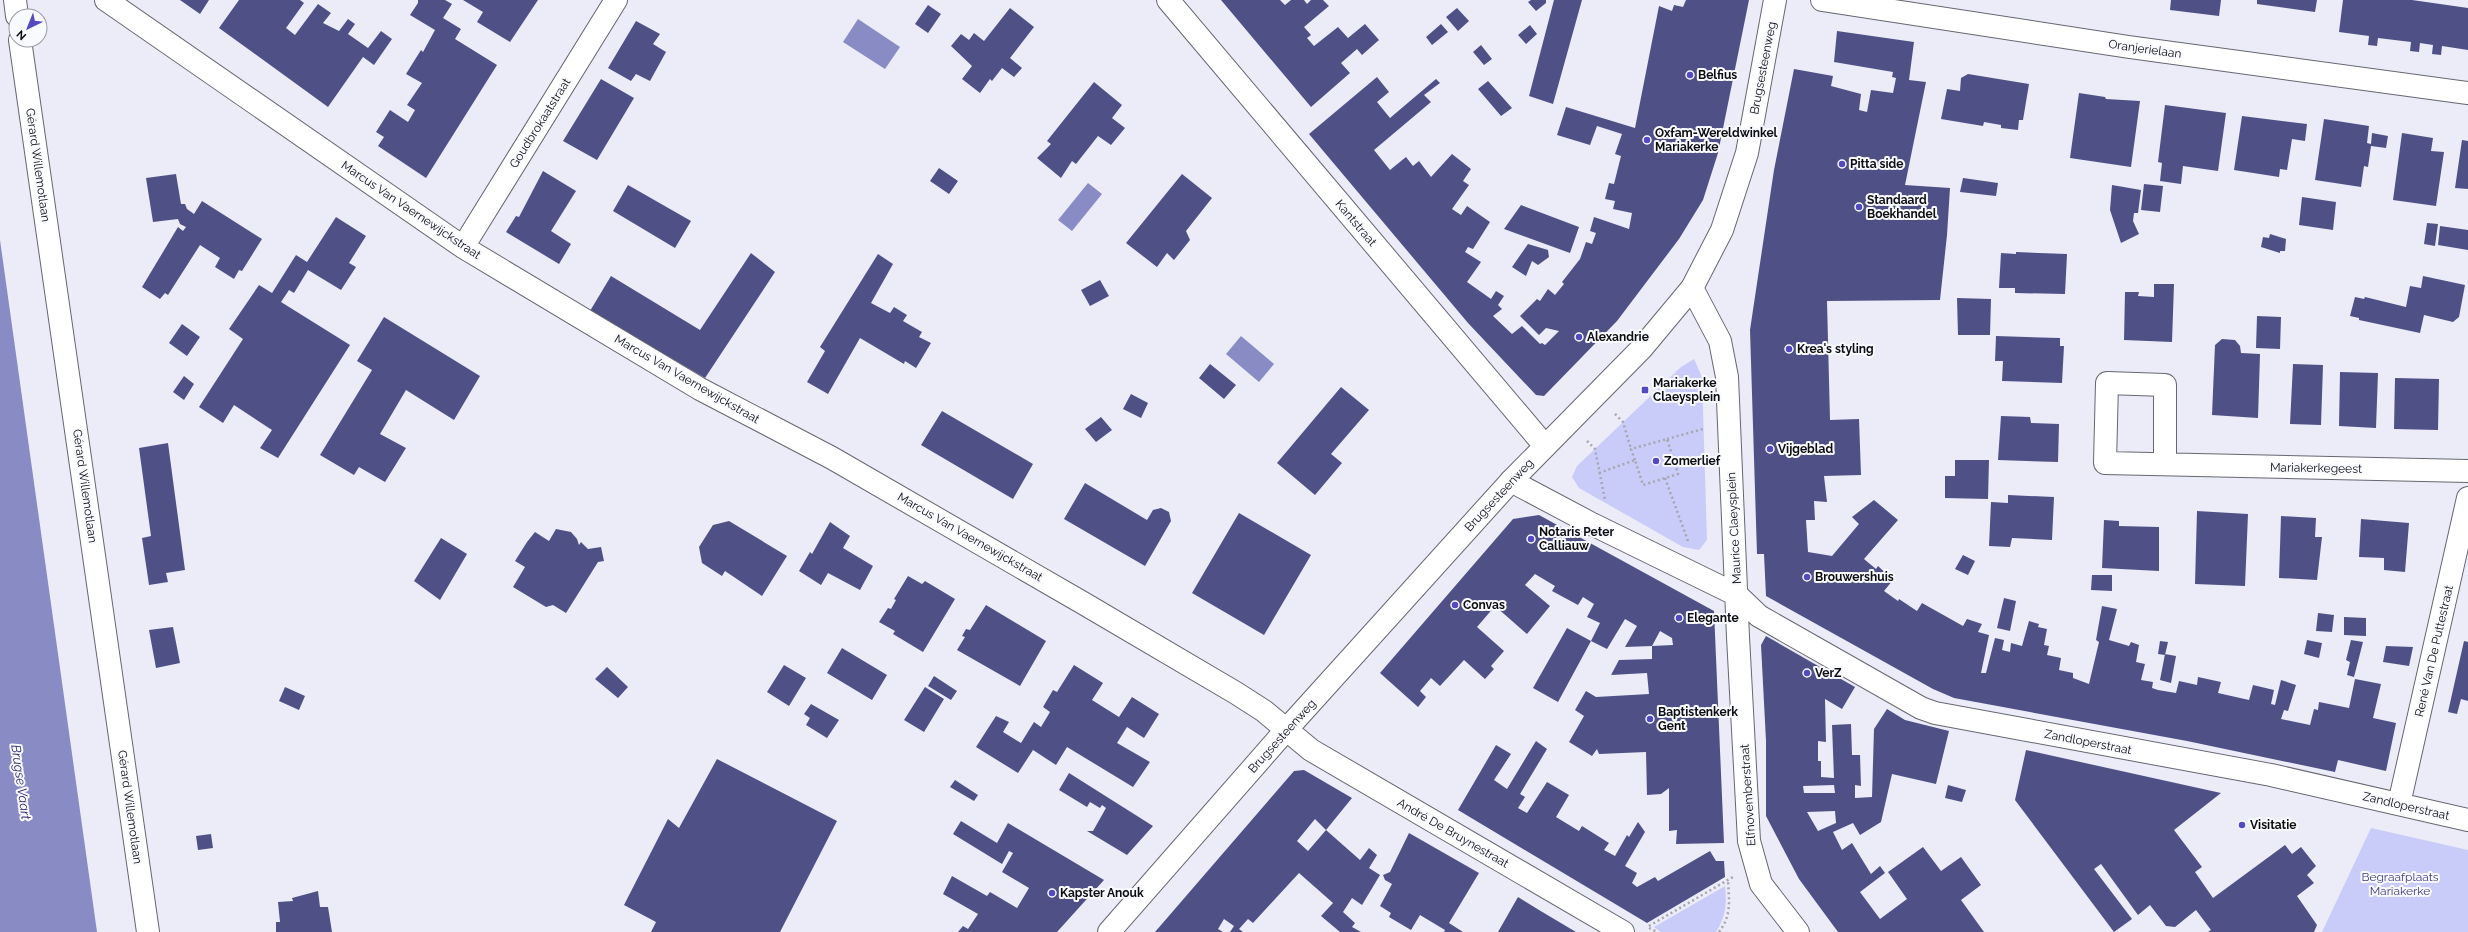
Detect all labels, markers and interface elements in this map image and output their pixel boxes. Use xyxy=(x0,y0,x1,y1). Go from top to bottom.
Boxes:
north arrow xyxy=(8,8,48,48)
street label: Brugsesteenweg xyxy=(1747,20,1779,116)
text: N xyxy=(14,27,29,43)
street label: Oranjerielaan xyxy=(2108,37,2182,61)
place label: Belfius xyxy=(1698,68,1737,82)
marker: Belfius xyxy=(1685,70,1695,80)
street label: Goudbrokaatstraat xyxy=(507,75,573,171)
street label: Gérard Willemotlaan xyxy=(23,107,53,223)
place label: Oxfam-Wereldwinkel Mariakerke xyxy=(1655,126,1778,154)
marker: Oxfam-Wereldwinkel Mariakerke xyxy=(1642,135,1652,145)
place label: Pitta side xyxy=(1850,157,1903,171)
street label: Marcus Van Vaernewijckstraat xyxy=(339,158,483,262)
marker: Pitta side xyxy=(1837,159,1847,169)
place label: Standaard Boekhandel xyxy=(1867,193,1937,221)
street label: Kantstraat xyxy=(1333,197,1379,249)
marker: Standaard Boekhandel xyxy=(1854,202,1864,212)
place label: Alexandrie xyxy=(1587,330,1649,344)
street label: Marcus Van Vaernewijckstraat xyxy=(612,332,762,426)
marker: Alexandrie xyxy=(1574,332,1584,342)
place label: Krea's styling xyxy=(1797,342,1874,356)
marker: Krea's styling xyxy=(1784,344,1794,354)
place label: Mariakerke Claeysplein xyxy=(1653,376,1720,404)
marker: Mariakerke Claeysplein xyxy=(1640,385,1650,395)
street label: Gérard Willemotlaan xyxy=(70,428,100,544)
place label: Vijgeblad xyxy=(1778,442,1833,456)
marker: Vijgeblad xyxy=(1765,444,1775,454)
place label: Zomerlief xyxy=(1664,454,1721,468)
street label: Brugsesteenweg xyxy=(1462,456,1536,534)
marker: Zomerlief xyxy=(1651,456,1661,466)
street label: Mariakerkegeest xyxy=(2270,460,2362,476)
street label: Maurice Claeysplein xyxy=(1724,472,1744,584)
street label: Marcus Van Vaernewijckstraat xyxy=(895,490,1045,584)
place label: Notaris Peter Calliauw xyxy=(1539,525,1614,553)
marker: Notaris Peter Calliauw xyxy=(1526,534,1536,544)
place label: Brouwershuis xyxy=(1815,570,1894,584)
marker: Brouwershuis xyxy=(1802,572,1812,582)
street label: René Van De Puttestraat xyxy=(2412,584,2456,718)
place label: Convas xyxy=(1463,598,1505,612)
marker: Convas xyxy=(1450,600,1460,610)
place label: Elegante xyxy=(1687,611,1739,625)
marker: Elegante xyxy=(1674,613,1684,623)
place label: VerZ xyxy=(1815,666,1842,680)
marker: VerZ xyxy=(1802,668,1812,678)
street label: Brugsesteenweg xyxy=(1245,696,1319,776)
place label: Baptistenkerk Gent xyxy=(1658,705,1738,733)
marker: Baptistenkerk Gent xyxy=(1645,714,1655,724)
street label: Zandloperstraat xyxy=(2043,727,2133,757)
street label: Elfnovemberstraat xyxy=(1737,743,1759,847)
water label: Brugse Vaart xyxy=(8,744,34,821)
street label: Gérard Willemotlaan xyxy=(115,749,145,865)
street label: Zandloperstraat xyxy=(2361,789,2451,823)
street label: André De Bruynestraat xyxy=(1395,795,1511,871)
place label: Visitatie xyxy=(2250,818,2296,832)
marker: Visitatie xyxy=(2237,820,2247,830)
park label: Begraafplaats Mariakerke xyxy=(2361,870,2439,898)
place label: Kapster Anouk xyxy=(1060,886,1144,900)
marker: Kapster Anouk xyxy=(1047,888,1057,898)

